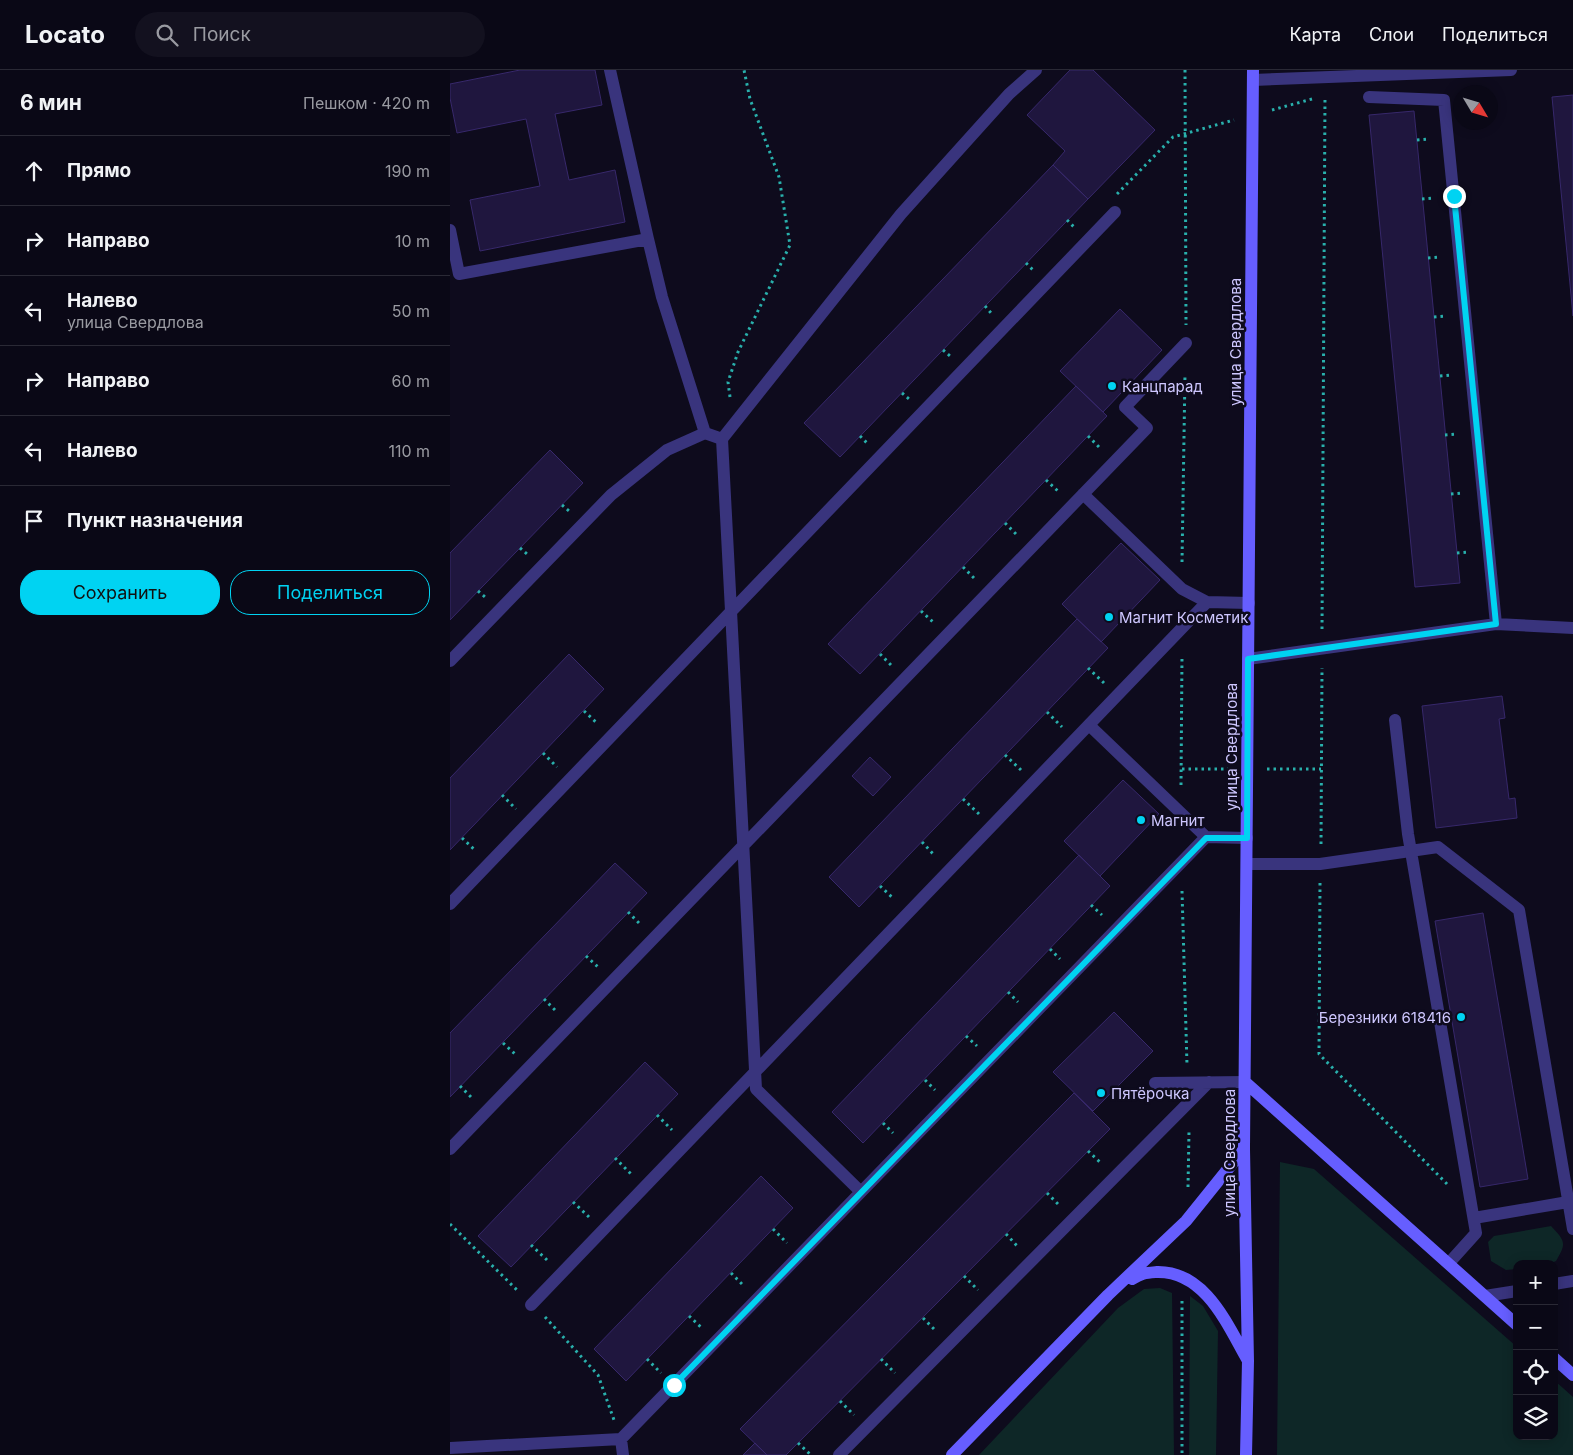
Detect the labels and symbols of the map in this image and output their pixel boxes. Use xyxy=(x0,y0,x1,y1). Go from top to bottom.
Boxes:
north arrow xyxy=(1453,85,1498,130)
route end xyxy=(1443,185,1466,208)
street label: улица Свердлова xyxy=(1226,278,1245,406)
place label: Канцпарад xyxy=(1122,377,1203,396)
marker: Канцпарад xyxy=(1106,380,1118,392)
place label: Магнит Косметик xyxy=(1119,608,1248,627)
marker: Магнит Косметик xyxy=(1103,611,1115,623)
street label: улица Свердлова xyxy=(1222,683,1241,811)
place label: Магнит xyxy=(1151,811,1204,830)
marker: Магнит xyxy=(1135,814,1147,826)
place label: Березники 618416 xyxy=(1319,1008,1451,1027)
marker: Березники 618416 xyxy=(1455,1011,1467,1023)
place label: Пятёрочка xyxy=(1111,1084,1190,1103)
marker: Пятёрочка xyxy=(1095,1087,1107,1099)
street label: улица Свердлова xyxy=(1220,1089,1239,1217)
route start xyxy=(663,1374,686,1397)

